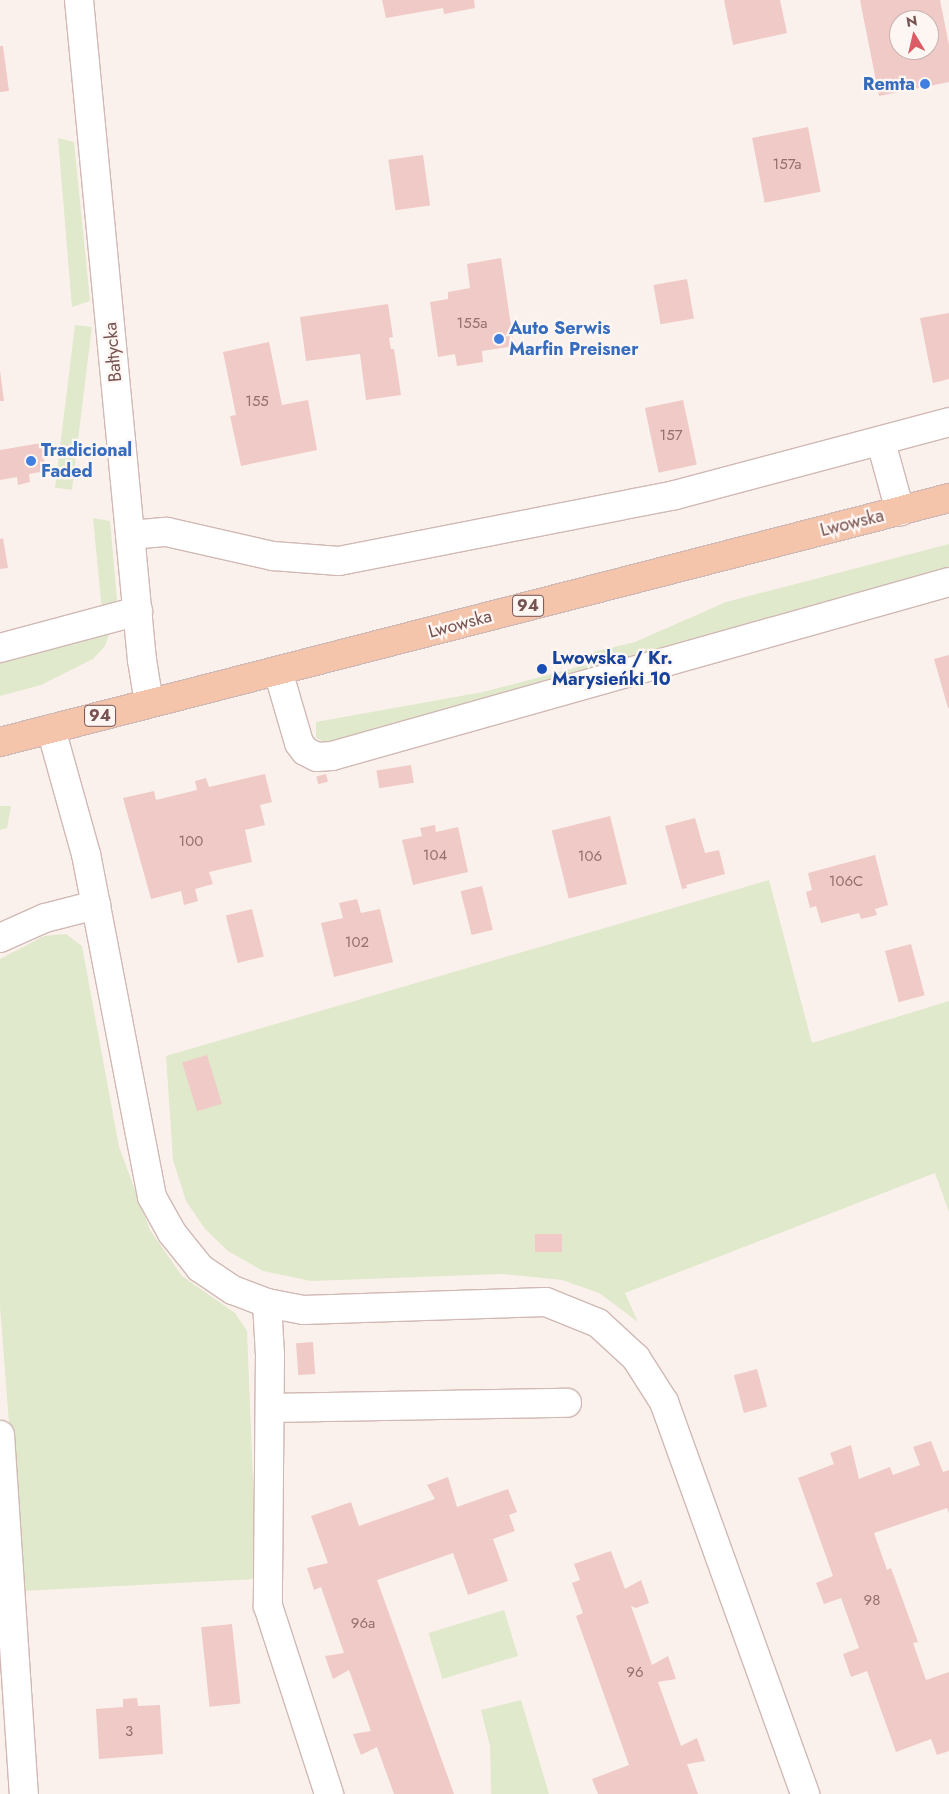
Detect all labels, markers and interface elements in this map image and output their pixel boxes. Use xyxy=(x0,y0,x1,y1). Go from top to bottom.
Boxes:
north arrow xyxy=(889,10,939,60)
text: N xyxy=(905,10,919,32)
place label: Remta xyxy=(863,73,915,95)
marker: Remta xyxy=(919,78,931,90)
house number: 157a xyxy=(773,156,801,174)
house number: 155a xyxy=(457,315,487,333)
place label: Auto Serwis Marfin Preisner xyxy=(509,318,639,360)
street label: Bałtycka xyxy=(100,321,126,383)
marker: Auto Serwis Marfin Preisner xyxy=(493,333,505,345)
house number: 155 xyxy=(245,393,269,411)
house number: 157 xyxy=(659,427,683,445)
place label: Tradicional Faded xyxy=(41,440,132,482)
marker: Tradicional Faded xyxy=(25,455,37,467)
street label: Lwowska xyxy=(818,505,886,541)
road number: 94 xyxy=(512,592,544,620)
street label: Lwowska xyxy=(426,605,494,643)
place label: Lwowska / Kr. Marysieńki 10 xyxy=(552,648,673,691)
marker: Lwowska / Kr. Marysieńki 10 xyxy=(536,663,548,675)
road number: 94 xyxy=(84,702,116,729)
house number: 100 xyxy=(179,833,203,851)
house number: 104 xyxy=(423,847,447,865)
house number: 106 xyxy=(578,848,602,866)
house number: 106C xyxy=(829,873,863,891)
house number: 102 xyxy=(345,934,369,952)
house number: 98 xyxy=(864,1592,880,1610)
house number: 96a xyxy=(351,1615,375,1633)
house number: 96 xyxy=(626,1664,644,1682)
house number: 3 xyxy=(125,1723,133,1741)

